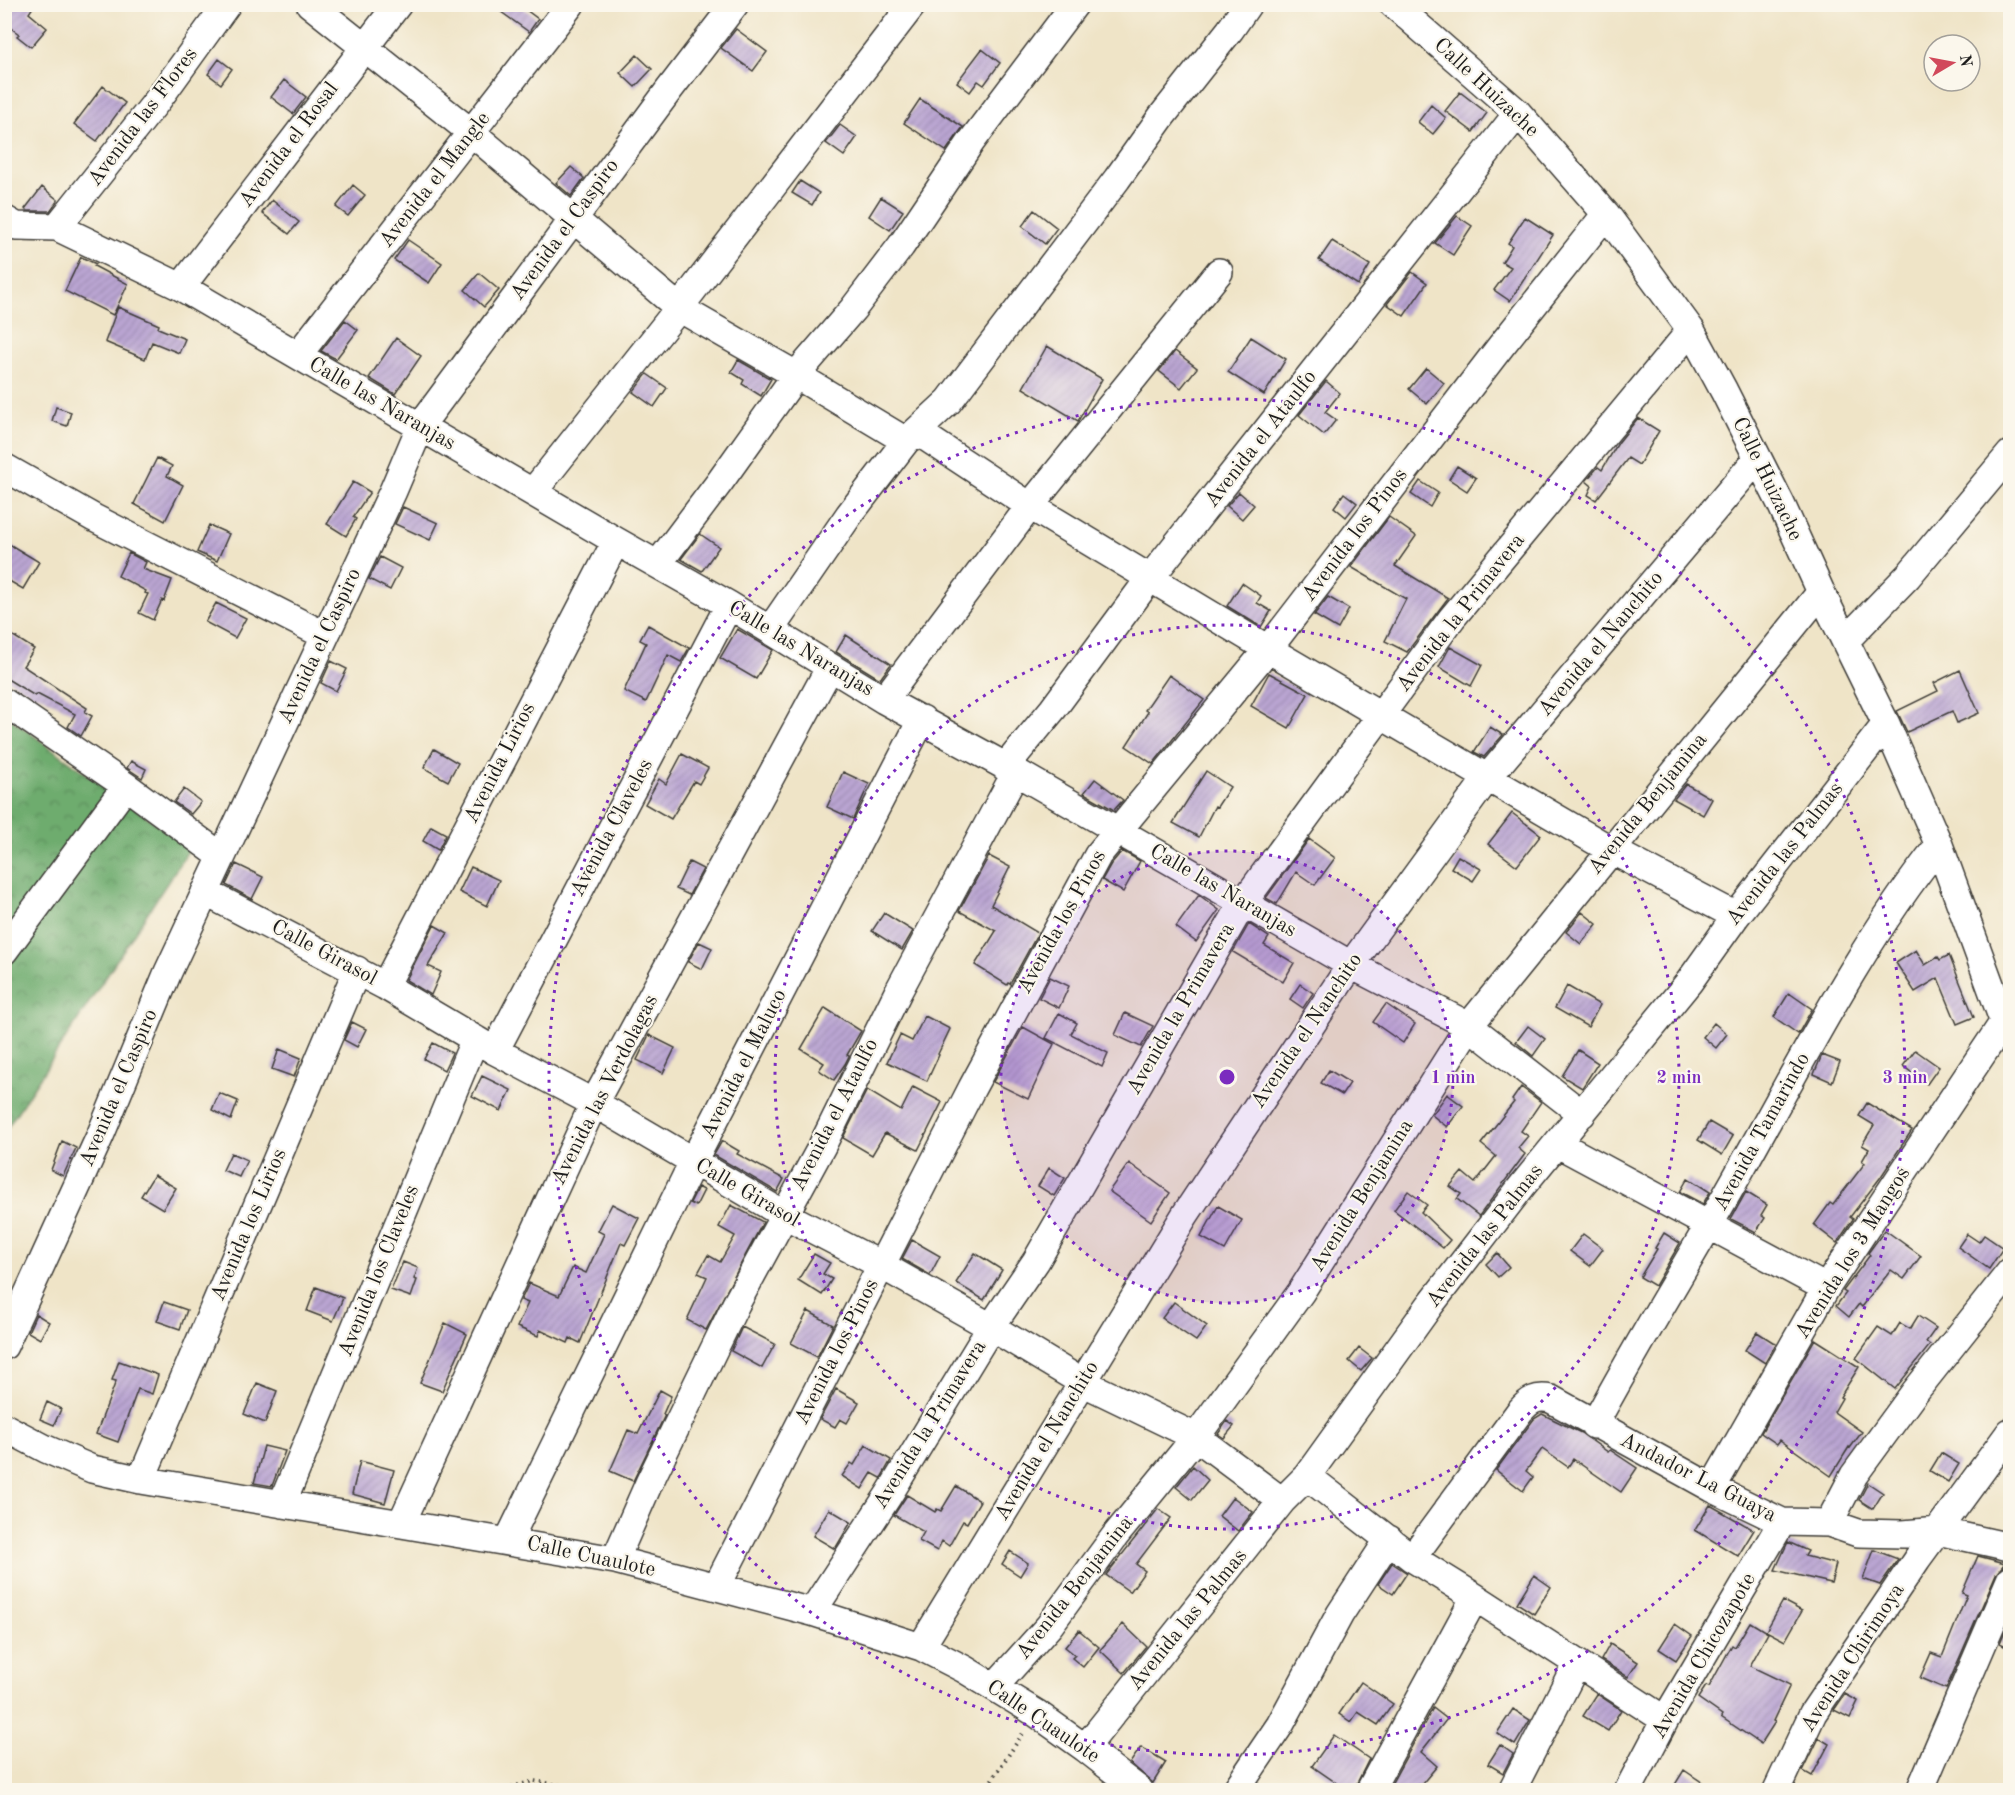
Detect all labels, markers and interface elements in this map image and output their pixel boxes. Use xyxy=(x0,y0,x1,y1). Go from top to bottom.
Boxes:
north arrow xyxy=(1922,33,1982,93)
street label: Calle Huizache xyxy=(1430,34,1542,142)
street label: Avenida las Flores xyxy=(84,44,202,190)
text: N xyxy=(1956,53,1974,69)
street label: Avenida el Rosal xyxy=(235,78,343,211)
street label: Avenida el Mangle xyxy=(376,108,494,252)
street label: Avenida el Caspiro xyxy=(507,155,623,305)
street label: Calle las Naranjas xyxy=(305,354,459,454)
street label: Avenida el Ataulfo xyxy=(1201,366,1321,512)
street label: Calle Huizache xyxy=(1728,414,1806,544)
street label: Avenida los Pinos xyxy=(1298,465,1412,605)
street label: Avenida la Primavera xyxy=(1393,530,1529,696)
street label: Avenida el Caspiro xyxy=(275,565,365,727)
street label: Avenida el Nanchito xyxy=(1535,568,1667,720)
street label: Calle las Naranjas xyxy=(725,597,877,701)
street label: Avenida Lirios xyxy=(461,699,539,827)
street label: Avenida Benjamina xyxy=(1585,729,1711,879)
street label: Avenida Claveles xyxy=(567,756,657,900)
street label: Avenida las Palmas xyxy=(1723,778,1847,930)
street label: Calle las Naranjas xyxy=(1146,841,1300,941)
street label: Avenida los Pinos xyxy=(1014,847,1110,997)
street label: Calle Girasol xyxy=(268,916,381,990)
street label: Avenida la Primavera xyxy=(1123,920,1239,1098)
street label: Avenida el Nanchito xyxy=(1247,950,1367,1112)
street label: Avenida el Maluco xyxy=(697,986,791,1142)
street label: Avenida las Verdolagas xyxy=(548,991,662,1189)
street label: Avenida el Caspiro xyxy=(76,1006,162,1170)
street label: Avenida el Ataulfo xyxy=(788,1035,882,1195)
street label: Avenida Tamarindo xyxy=(1710,1049,1814,1215)
centre of rings xyxy=(1217,1067,1237,1087)
text: 1 min xyxy=(1430,1069,1476,1087)
text: 2 min xyxy=(1656,1069,1702,1087)
text: 3 min xyxy=(1882,1069,1928,1087)
street label: Avenida Benjamina xyxy=(1307,1116,1417,1276)
street label: Avenida los Lirios xyxy=(207,1146,291,1304)
street label: Calle Girasol xyxy=(691,1155,803,1231)
street label: Avenida las Palmas xyxy=(1423,1160,1547,1312)
street label: Avenida los 3 Mangos xyxy=(1792,1163,1914,1343)
street label: Avenida los Claveles xyxy=(335,1182,423,1360)
street label: Avenida los Pinos xyxy=(791,1276,883,1428)
street label: Avenida la Primavera xyxy=(870,1337,990,1513)
street label: Avenida el Nanchito xyxy=(991,1358,1103,1524)
street label: Andador La Guaya xyxy=(1617,1430,1779,1526)
street label: Avenida Benjamina xyxy=(1013,1512,1137,1664)
street label: Calle Cuaulote xyxy=(525,1533,657,1581)
street label: Avenida las Palmas xyxy=(1125,1545,1251,1695)
street label: Avenida Chicozapote xyxy=(1648,1570,1760,1742)
street label: Avenida Chirimoya xyxy=(1797,1580,1909,1736)
street label: Calle Cuaulote xyxy=(983,1677,1103,1767)

